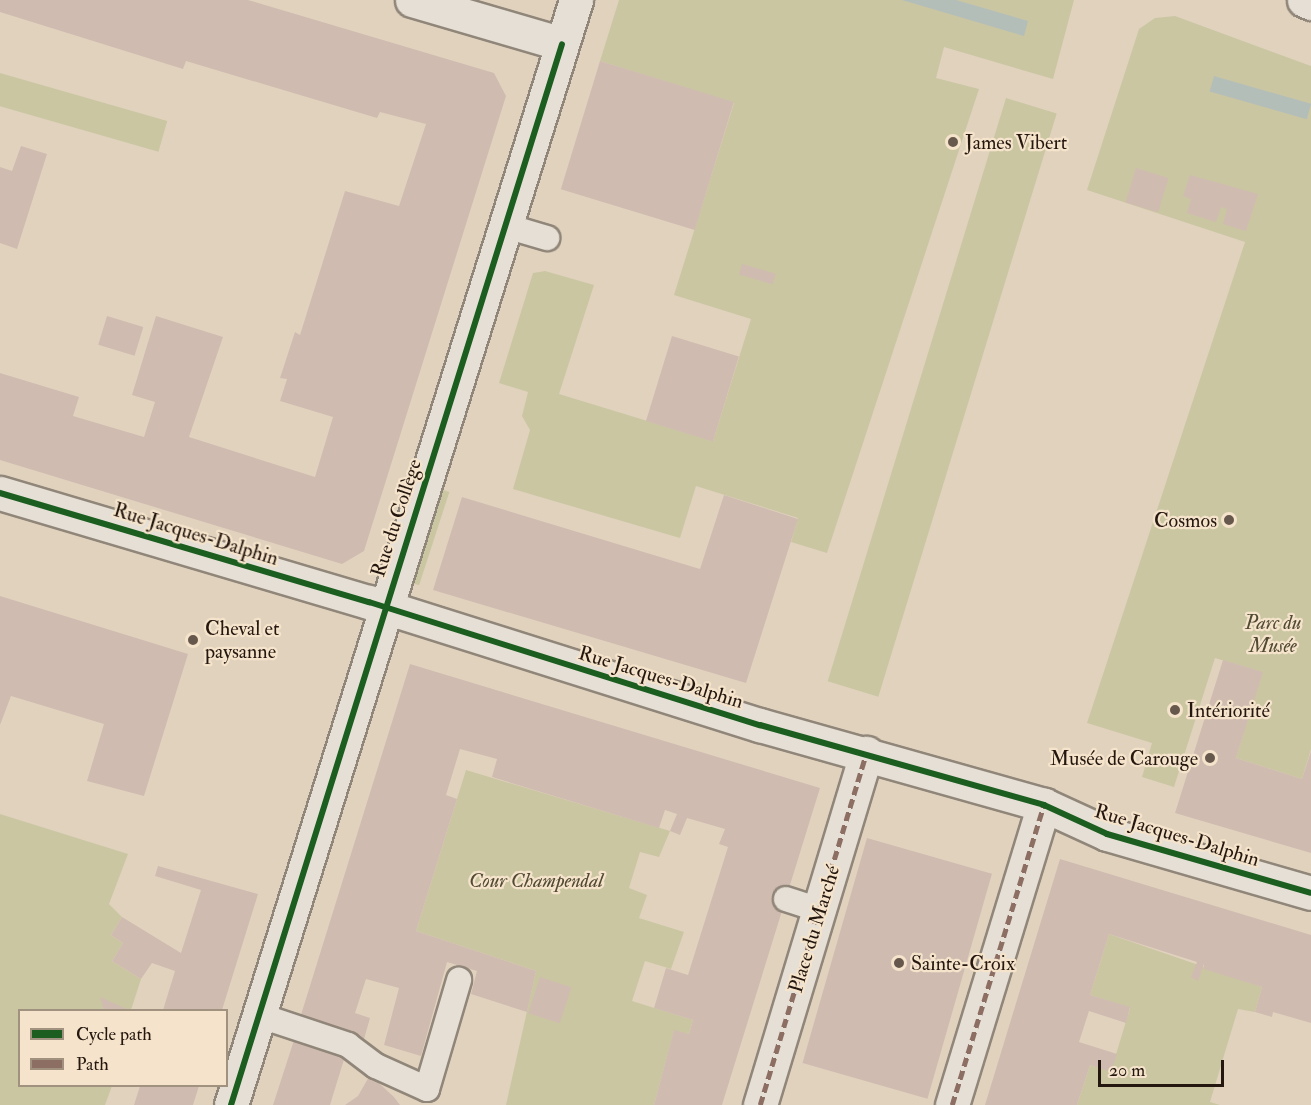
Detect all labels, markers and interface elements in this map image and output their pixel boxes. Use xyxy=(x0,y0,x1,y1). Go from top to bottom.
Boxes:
place label: James Vibert xyxy=(965,130,1067,154)
marker: James Vibert xyxy=(946,135,960,149)
street label: Rue du Collège xyxy=(366,456,426,580)
street label: Rue Jacques-Dalphin xyxy=(111,498,281,570)
place label: Cosmos xyxy=(1154,508,1217,532)
marker: Cosmos xyxy=(1222,513,1236,527)
park label: Parc du Musée xyxy=(1245,611,1301,658)
place label: Cheval et paysanne xyxy=(205,616,279,663)
marker: Cheval et paysanne xyxy=(186,633,200,647)
street label: Rue Jacques-Dalphin xyxy=(576,641,746,713)
place label: Intériorité xyxy=(1187,698,1270,722)
marker: Intériorité xyxy=(1168,703,1182,717)
place label: Musée de Carouge xyxy=(1050,746,1198,770)
marker: Musée de Carouge xyxy=(1203,751,1217,765)
street label: Rue Jacques-Dalphin xyxy=(1092,799,1262,871)
street label: Place du Marché xyxy=(783,862,845,996)
park label: Cour Champendal xyxy=(469,868,603,892)
place label: Sainte-Croix xyxy=(911,951,1015,975)
marker: Sainte-Croix xyxy=(892,956,906,970)
legend xyxy=(18,1009,228,1087)
text: Cycle path xyxy=(76,1023,152,1046)
scale bar xyxy=(1101,1048,1227,1086)
text: Path xyxy=(76,1053,109,1076)
text: 20 m xyxy=(1109,1059,1145,1082)

